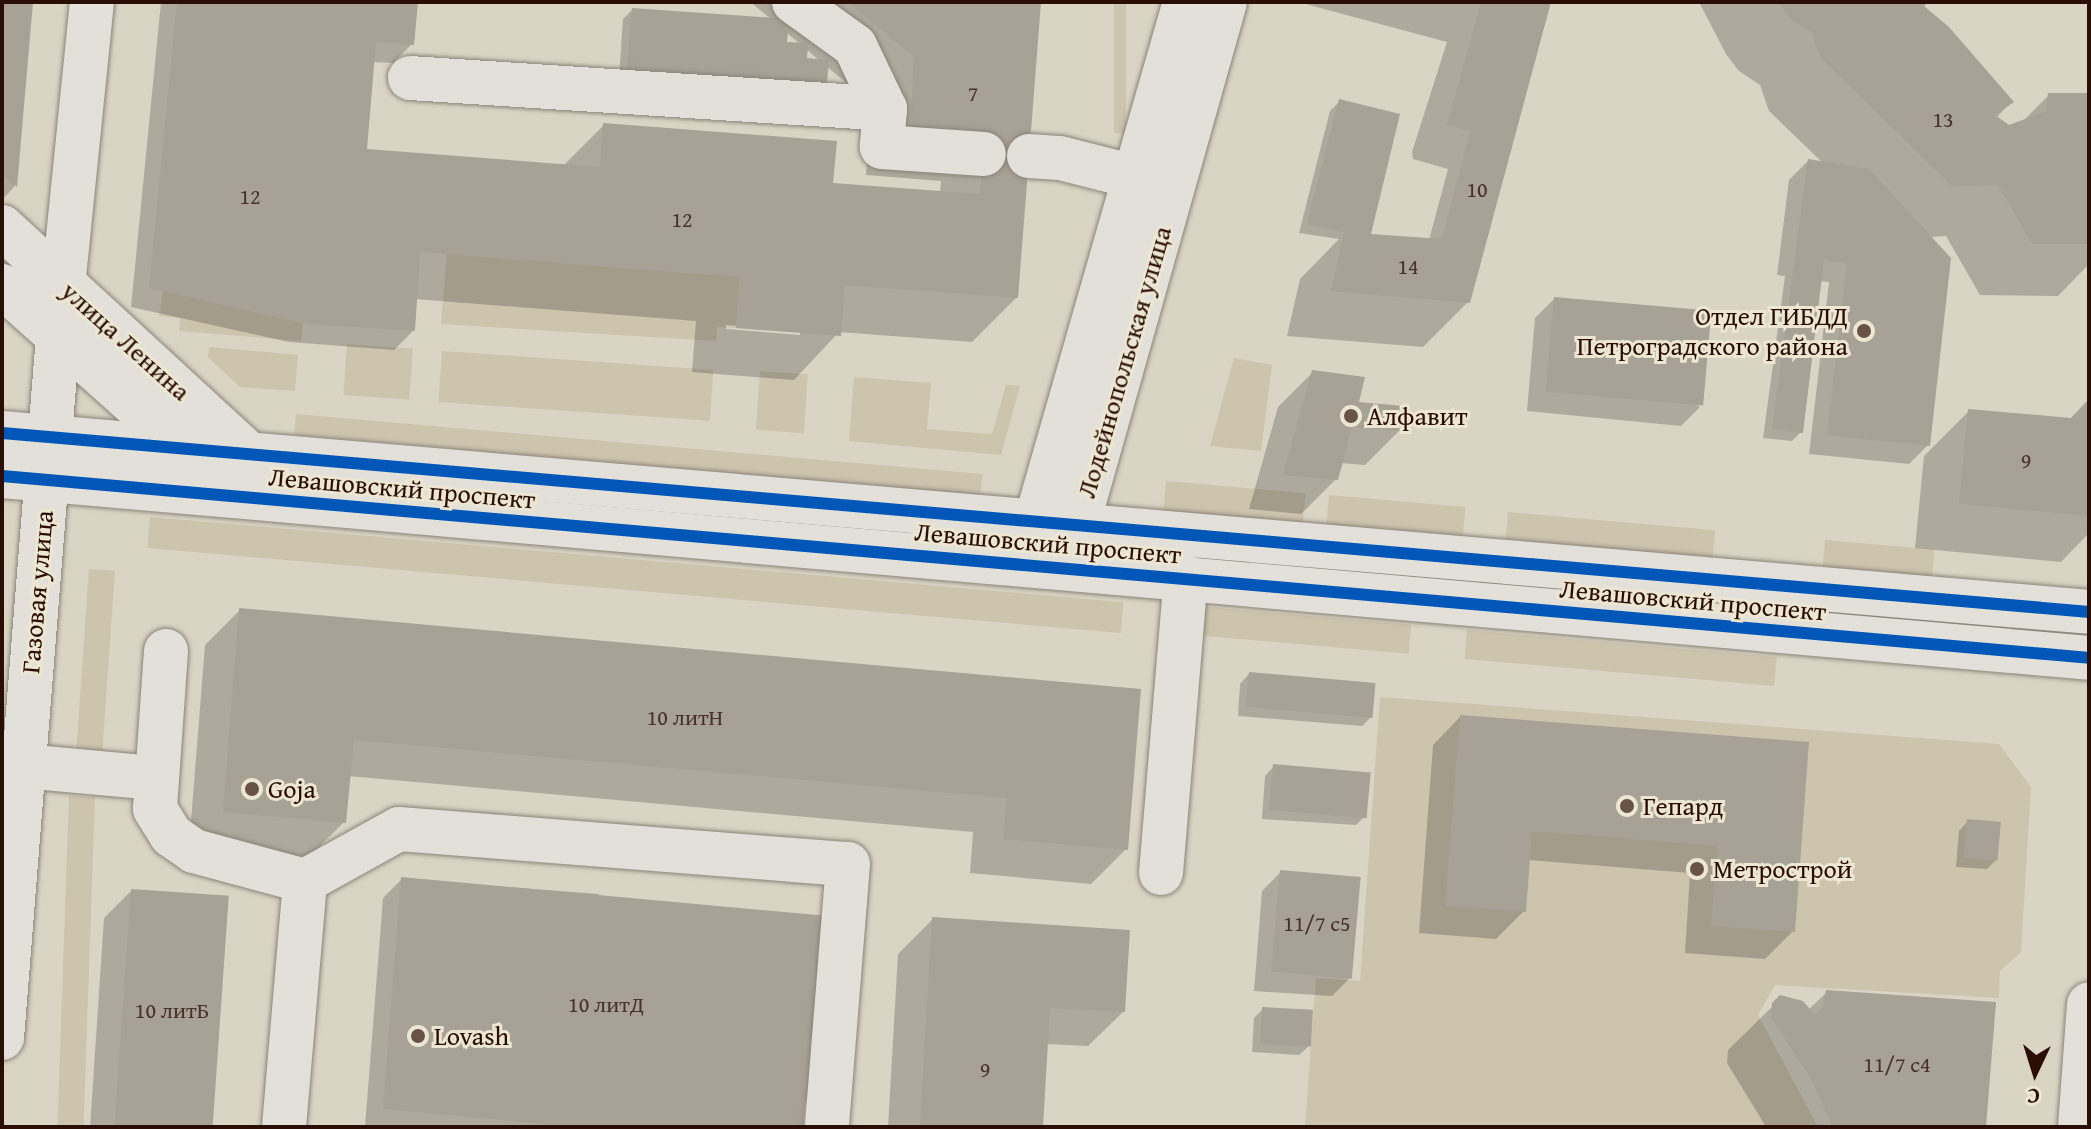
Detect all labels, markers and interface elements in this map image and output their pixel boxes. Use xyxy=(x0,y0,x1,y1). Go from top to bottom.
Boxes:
house number: 7 xyxy=(968,81,978,107)
house number: 13 xyxy=(1932,107,1954,133)
house number: 10 xyxy=(1466,177,1488,203)
house number: 12 xyxy=(239,184,261,210)
house number: 12 xyxy=(671,207,693,233)
street label: Лодейнопольская улица xyxy=(1070,223,1178,501)
house number: 14 xyxy=(1397,254,1419,280)
street label: улица Ленина xyxy=(55,275,197,407)
place label: Отдел ГИБДД Петроградского района xyxy=(1577,300,1848,362)
marker: Отдел ГИБДД Петроградского района xyxy=(1855,322,1873,340)
place label: Алфавит xyxy=(1367,400,1468,432)
marker: Алфавит xyxy=(1342,407,1360,425)
house number: 9 xyxy=(2021,448,2031,474)
street label: Левашовский проспект xyxy=(267,461,537,515)
street label: Газовая улица xyxy=(14,509,60,675)
street label: Левашовский проспект xyxy=(913,516,1183,570)
street label: Левашовский проспект xyxy=(1558,573,1828,627)
house number: 10 литН xyxy=(647,705,723,731)
place label: Goja xyxy=(268,773,316,805)
marker: Goja xyxy=(243,780,261,798)
place label: Гепард xyxy=(1643,790,1723,822)
marker: Гепард xyxy=(1618,797,1636,815)
place label: Метрострой xyxy=(1713,853,1852,885)
marker: Метрострой xyxy=(1688,860,1706,878)
house number: 11/7 с5 xyxy=(1283,911,1351,937)
house number: 10 литД xyxy=(568,992,644,1018)
house number: 10 литБ xyxy=(135,998,209,1024)
place label: Lovash xyxy=(434,1020,509,1052)
marker: Lovash xyxy=(409,1027,427,1045)
north arrow xyxy=(1995,1033,2075,1113)
house number: 11/7 с4 xyxy=(1863,1052,1931,1078)
house number: 9 xyxy=(980,1057,990,1083)
text: С xyxy=(2026,1081,2041,1113)

